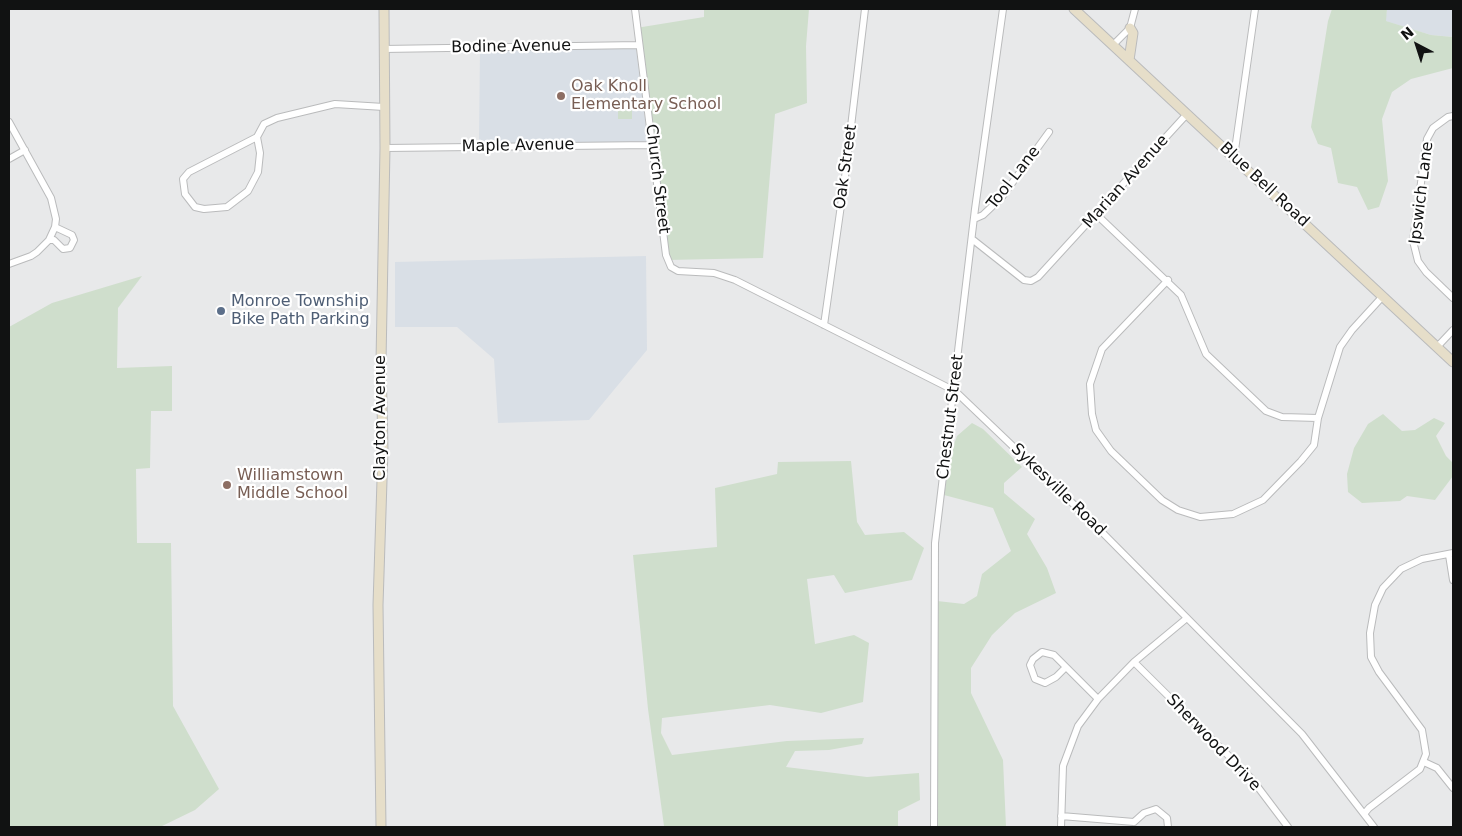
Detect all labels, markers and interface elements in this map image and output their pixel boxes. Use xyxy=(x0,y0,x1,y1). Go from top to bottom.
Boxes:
north arrow xyxy=(1392,20,1442,70)
text: N xyxy=(1398,24,1417,43)
street label: Bodine Avenue xyxy=(451,36,571,58)
place label: Oak Knoll Elementary School xyxy=(571,77,721,115)
marker: Oak Knoll Elementary School xyxy=(555,90,567,102)
street label: Church Street xyxy=(641,123,673,235)
street label: Oak Street xyxy=(831,123,861,211)
street label: Marian Avenue xyxy=(1079,131,1173,233)
street label: Maple Avenue xyxy=(462,135,574,157)
street label: Blue Bell Road xyxy=(1215,139,1313,231)
street label: Ipswich Lane xyxy=(1406,140,1438,246)
street label: Tool Lane xyxy=(983,143,1045,213)
place label: Monroe Township Bike Path Parking xyxy=(231,292,370,330)
marker: Monroe Township Bike Path Parking xyxy=(215,305,227,317)
street label: Chestnut Street xyxy=(934,353,968,481)
street label: Clayton Avenue xyxy=(371,355,391,481)
street label: Sykesville Road xyxy=(1007,440,1109,540)
place label: Williamstown Middle School xyxy=(237,466,348,504)
marker: Williamstown Middle School xyxy=(221,479,233,491)
street label: Sherwood Drive xyxy=(1162,691,1264,795)

